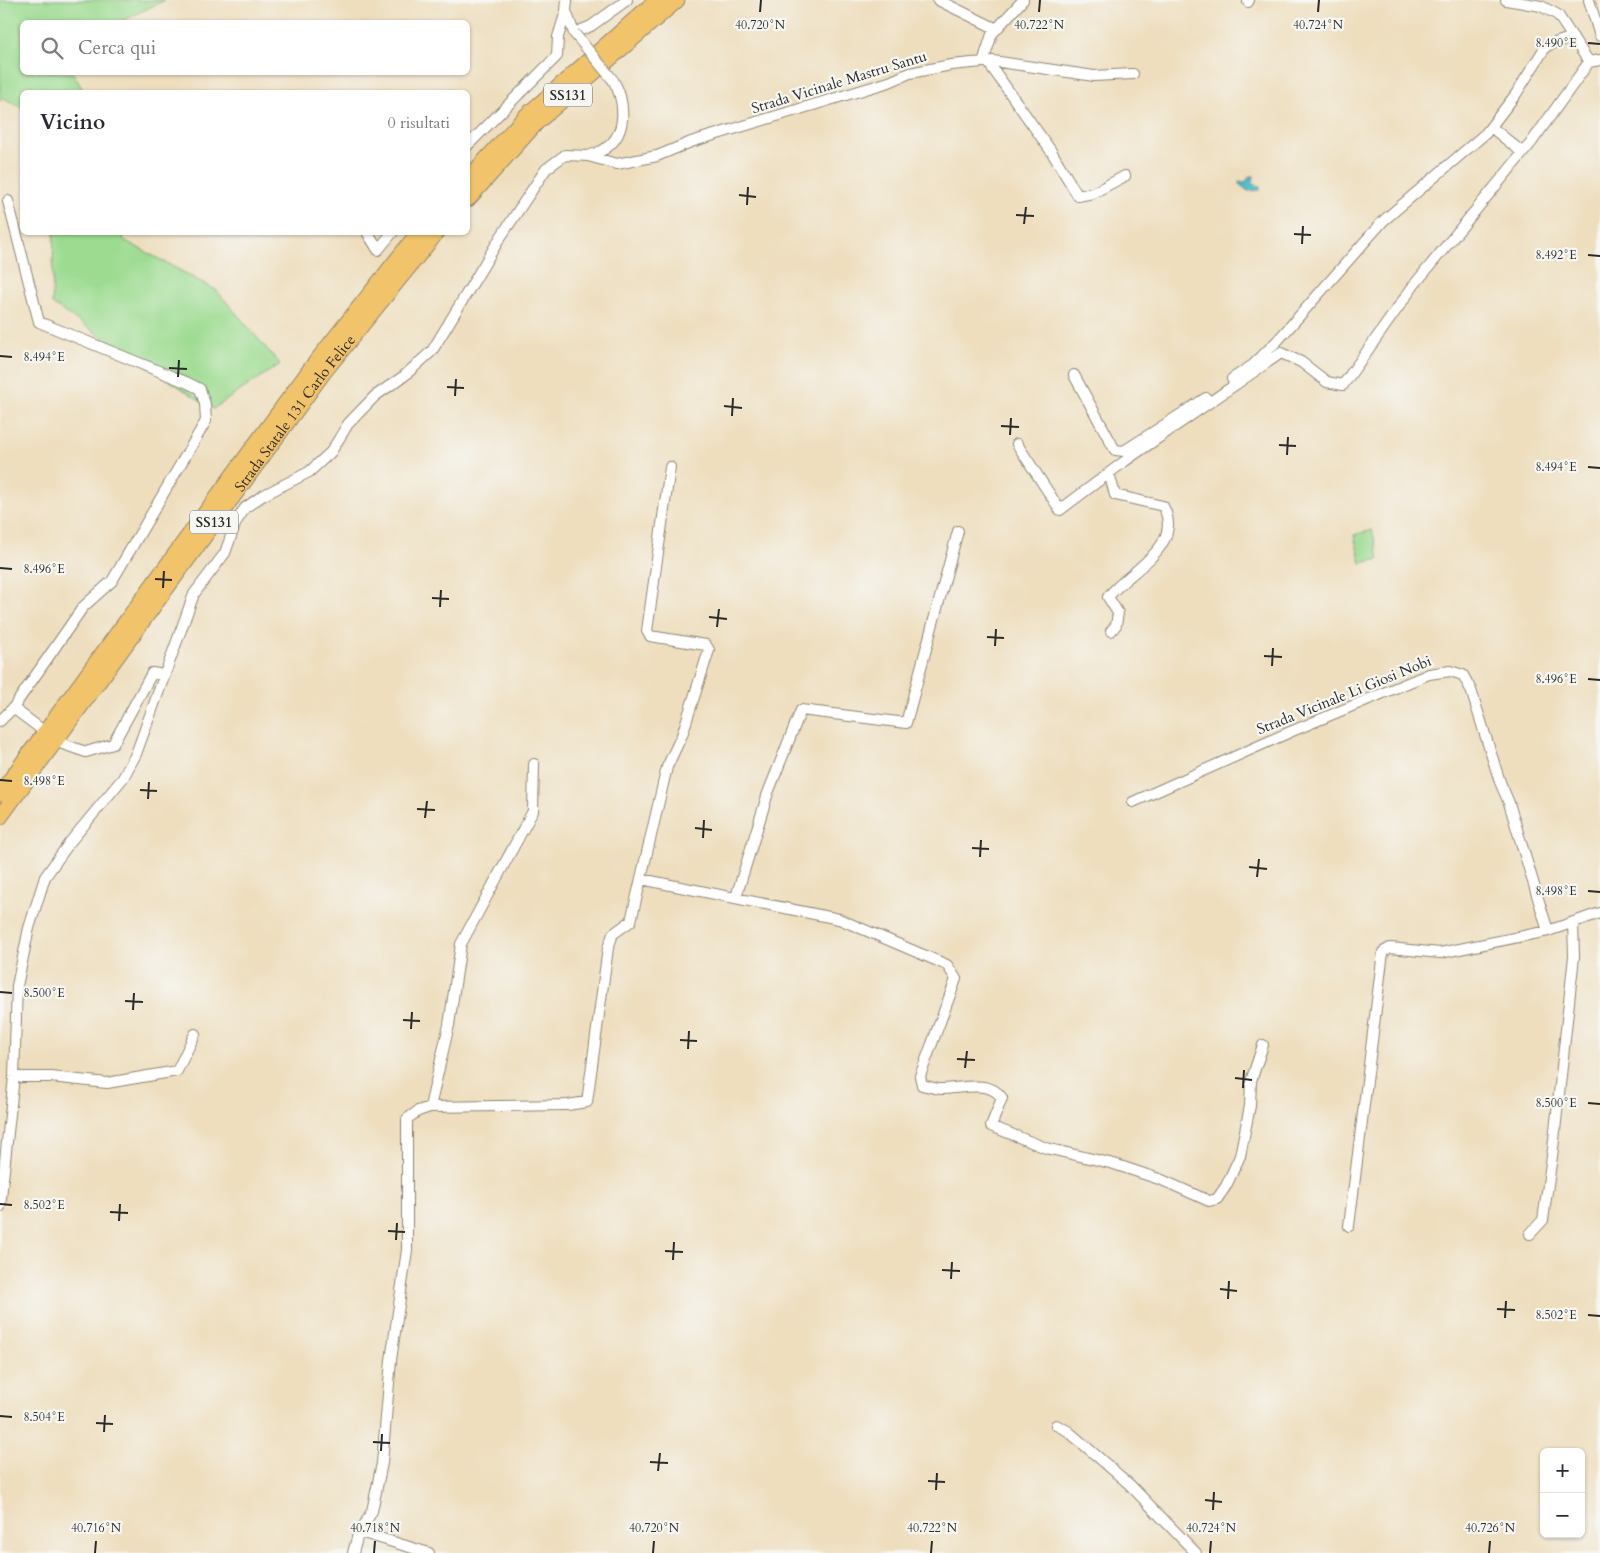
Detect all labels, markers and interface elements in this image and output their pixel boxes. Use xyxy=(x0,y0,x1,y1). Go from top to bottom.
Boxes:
text: 40.720°N xyxy=(735,17,786,33)
text: 40.722°N xyxy=(1014,17,1065,33)
text: 40.724°N xyxy=(1293,17,1344,33)
search box xyxy=(20,20,470,75)
icon: search xyxy=(38,34,66,62)
text: Cerca qui xyxy=(78,35,156,61)
text: 8.490°E xyxy=(1535,35,1577,51)
street label: Strada Vicinale Mastru Santu xyxy=(749,46,929,118)
road number: SS131 xyxy=(544,84,592,106)
text: Vicino xyxy=(40,108,105,137)
text: 0 risultati xyxy=(387,112,450,134)
text: 8.492°E xyxy=(1535,247,1577,263)
street label: Strada Statale 131 Carlo Felice xyxy=(230,330,360,496)
text: 8.494°E xyxy=(23,349,65,365)
text: 8.494°E xyxy=(1535,459,1577,475)
road number: SS131 xyxy=(190,511,238,534)
text: 8.496°E xyxy=(23,561,65,577)
street label: Strada Vicinale Li Giosi Nobi xyxy=(1254,651,1434,739)
text: 8.496°E xyxy=(1535,671,1577,687)
text: 8.498°E xyxy=(23,773,65,789)
text: 8.498°E xyxy=(1535,883,1577,899)
text: 8.500°E xyxy=(23,985,65,1001)
text: 8.500°E xyxy=(1535,1095,1577,1111)
text: 8.502°E xyxy=(23,1197,65,1213)
text: 8.502°E xyxy=(1535,1307,1577,1323)
text: 8.504°E xyxy=(23,1409,65,1425)
map controls xyxy=(1540,1448,1585,1538)
button: + xyxy=(1540,1448,1585,1493)
button: − xyxy=(1540,1493,1585,1538)
text: 40.716°N xyxy=(71,1520,122,1536)
text: 40.718°N xyxy=(350,1520,401,1536)
text: 40.720°N xyxy=(629,1520,680,1536)
text: 40.722°N xyxy=(907,1520,958,1536)
text: 40.724°N xyxy=(1186,1520,1237,1536)
text: 40.726°N xyxy=(1465,1520,1516,1536)

